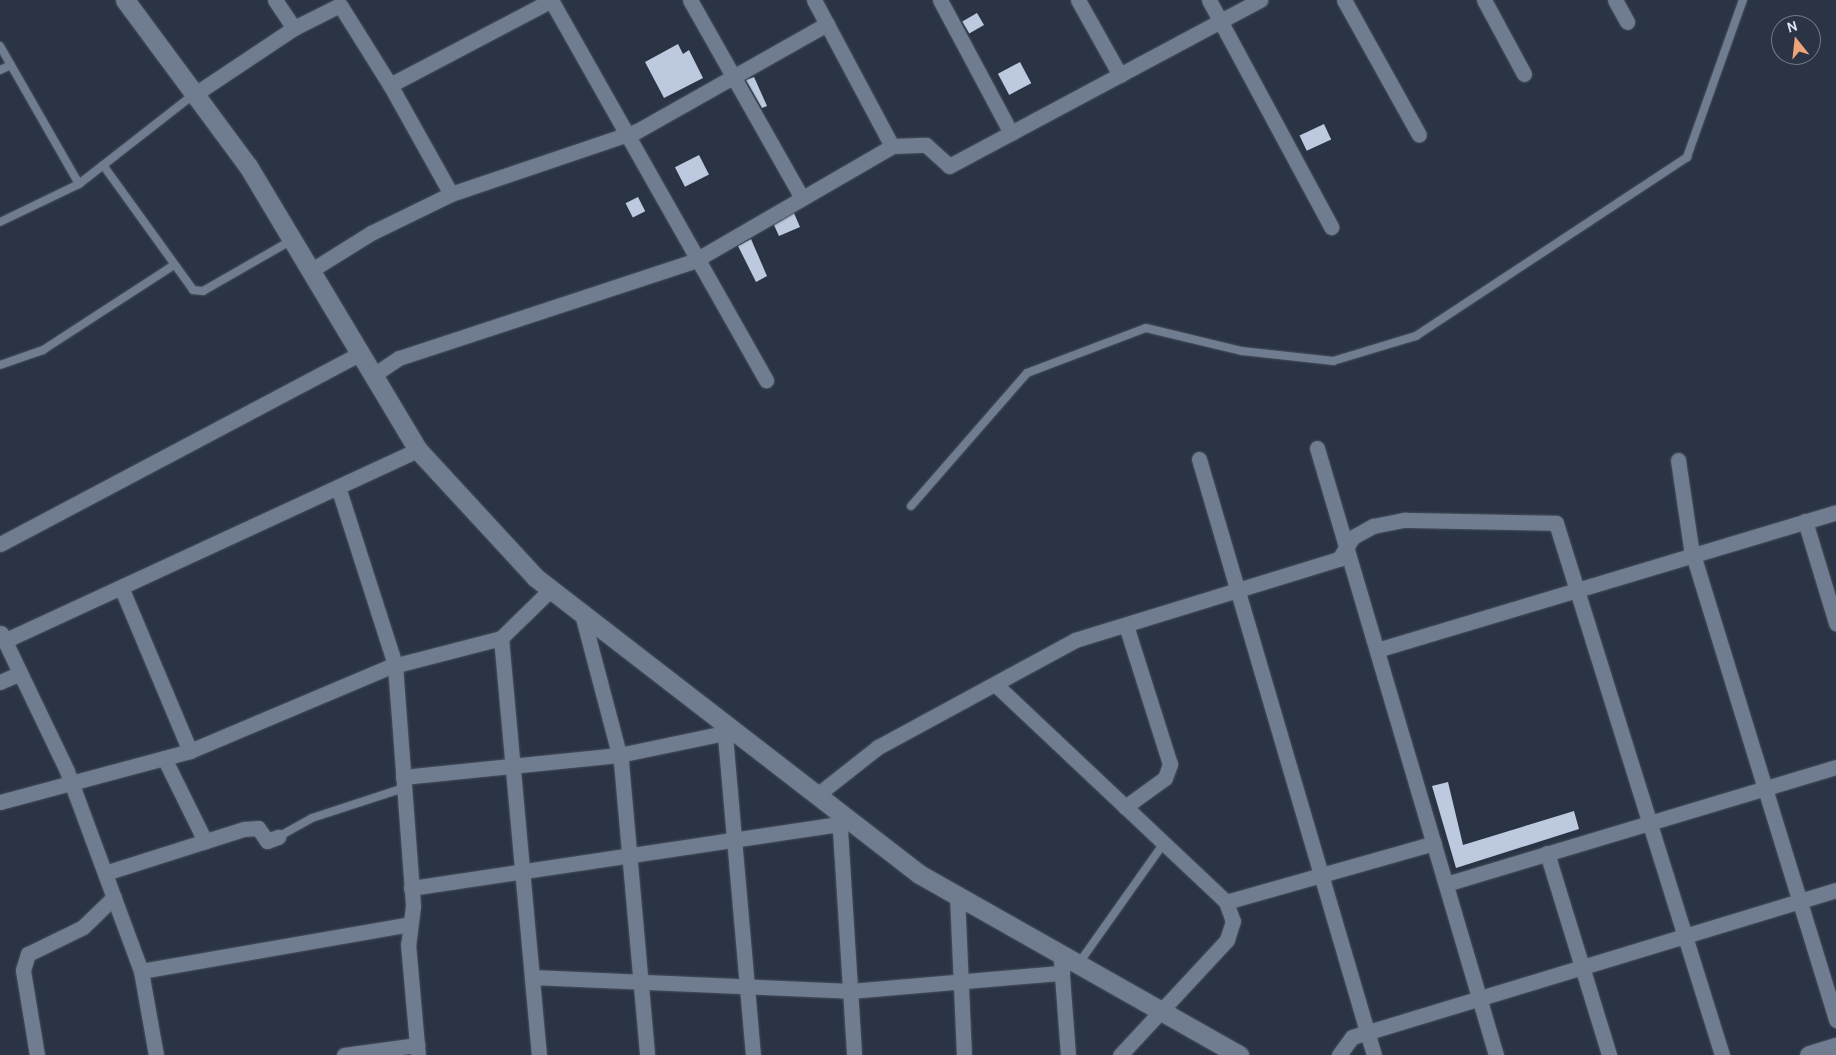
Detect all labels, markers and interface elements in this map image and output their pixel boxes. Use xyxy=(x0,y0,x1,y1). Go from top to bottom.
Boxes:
north arrow xyxy=(1771,15,1821,65)
text: N xyxy=(1785,17,1799,37)

